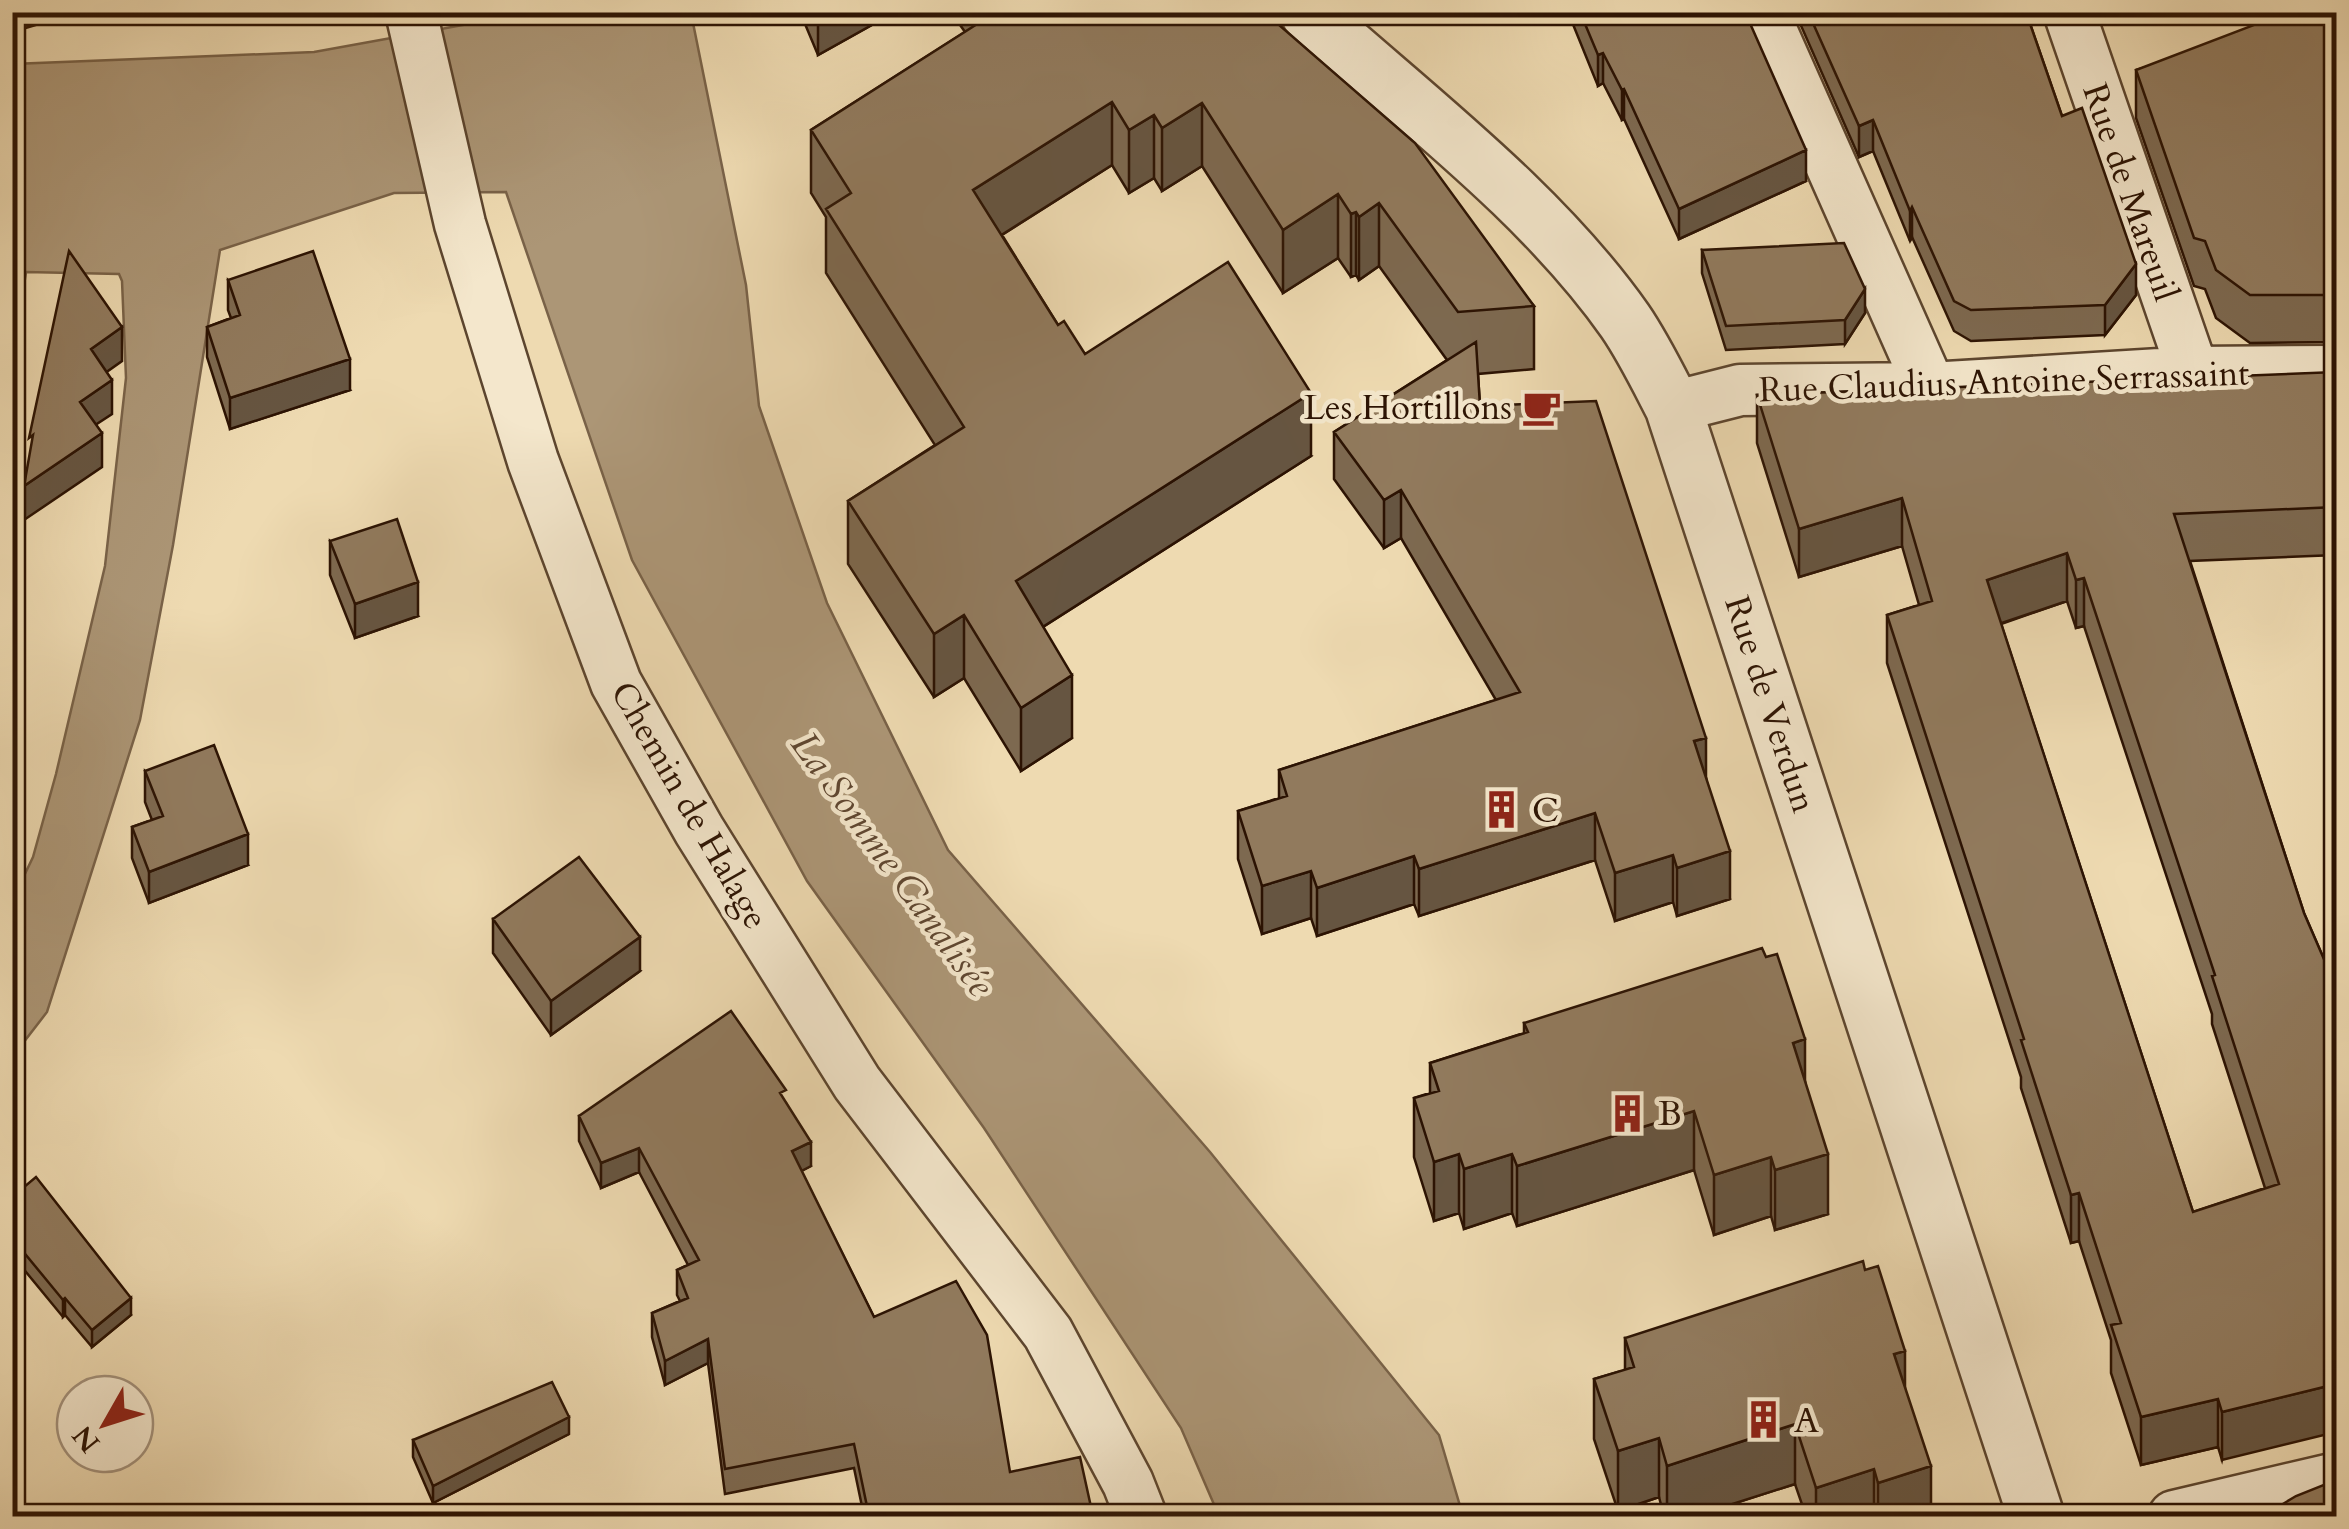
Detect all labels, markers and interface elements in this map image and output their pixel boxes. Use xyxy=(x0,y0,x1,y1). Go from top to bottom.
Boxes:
street label: Rue de Mareuil xyxy=(2070,77,2190,308)
street label: Rue Claudius Antoine Serrassaint xyxy=(1758,349,2250,415)
place label: Les Hortillons xyxy=(1304,384,1512,432)
cafe icon: Les Hortillons xyxy=(1521,386,1563,428)
street label: Rue de Verdun xyxy=(1712,590,1828,819)
street label: Chemin de Halage xyxy=(599,673,780,938)
water label: La Somme Canalisée xyxy=(778,721,1006,1008)
place label: C xyxy=(1532,787,1559,835)
building icon: C xyxy=(1481,789,1523,831)
place label: B xyxy=(1658,1090,1682,1138)
building icon: B xyxy=(1607,1092,1649,1134)
north arrow xyxy=(55,1374,155,1474)
place label: A xyxy=(1794,1397,1819,1445)
building icon: A xyxy=(1743,1399,1785,1441)
text: N xyxy=(64,1418,109,1461)

